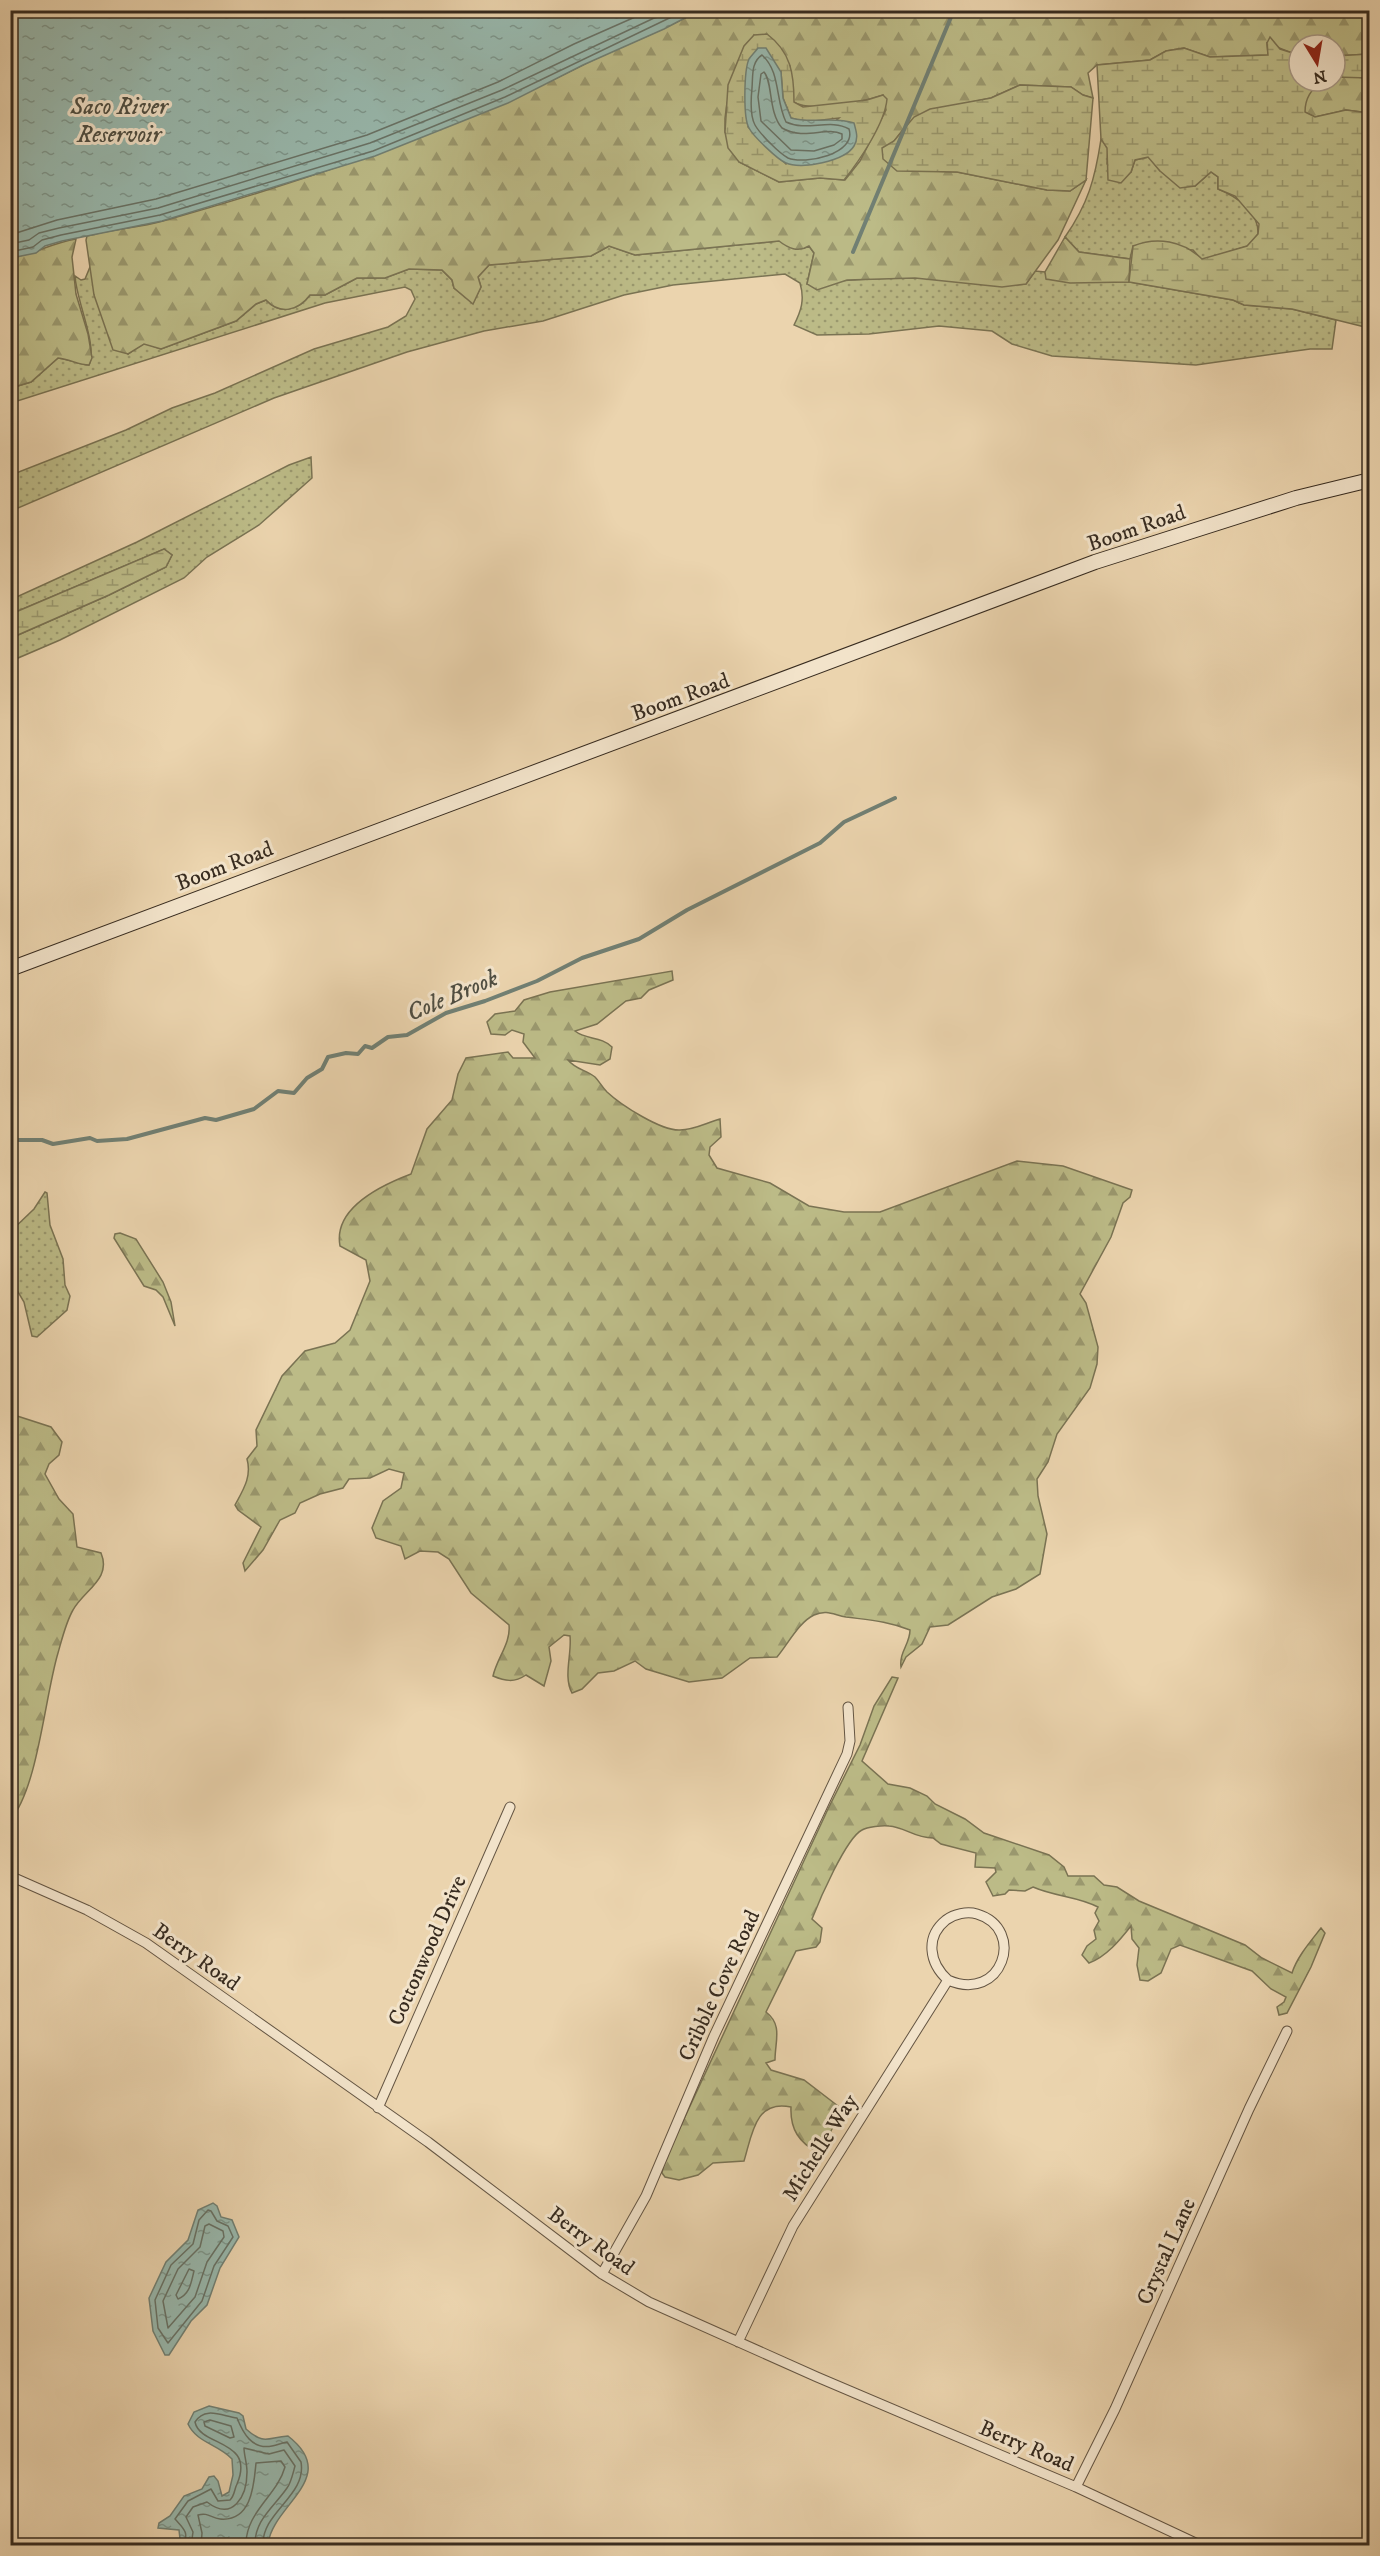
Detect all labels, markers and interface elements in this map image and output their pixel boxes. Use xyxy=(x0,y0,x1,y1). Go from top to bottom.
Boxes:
north arrow xyxy=(1287,33,1347,93)
text: N xyxy=(1311,66,1328,88)
water label: Saco River Reservoir xyxy=(70,92,170,150)
street label: Boom Road xyxy=(1084,499,1189,558)
street label: Boom Road xyxy=(628,667,733,728)
street label: Boom Road xyxy=(172,835,277,897)
water label: Cole Brook xyxy=(402,963,503,1029)
street label: Cottonwood Drive xyxy=(382,1871,473,2030)
street label: Cribble Cove Road xyxy=(673,1906,766,2065)
street label: Berry Road xyxy=(147,1917,245,1997)
street label: Michelle Way xyxy=(777,2089,864,2206)
street label: Crystal Lane xyxy=(1131,2194,1202,2309)
street label: Berry Road xyxy=(543,2201,640,2282)
street label: Berry Road xyxy=(975,2414,1078,2478)

